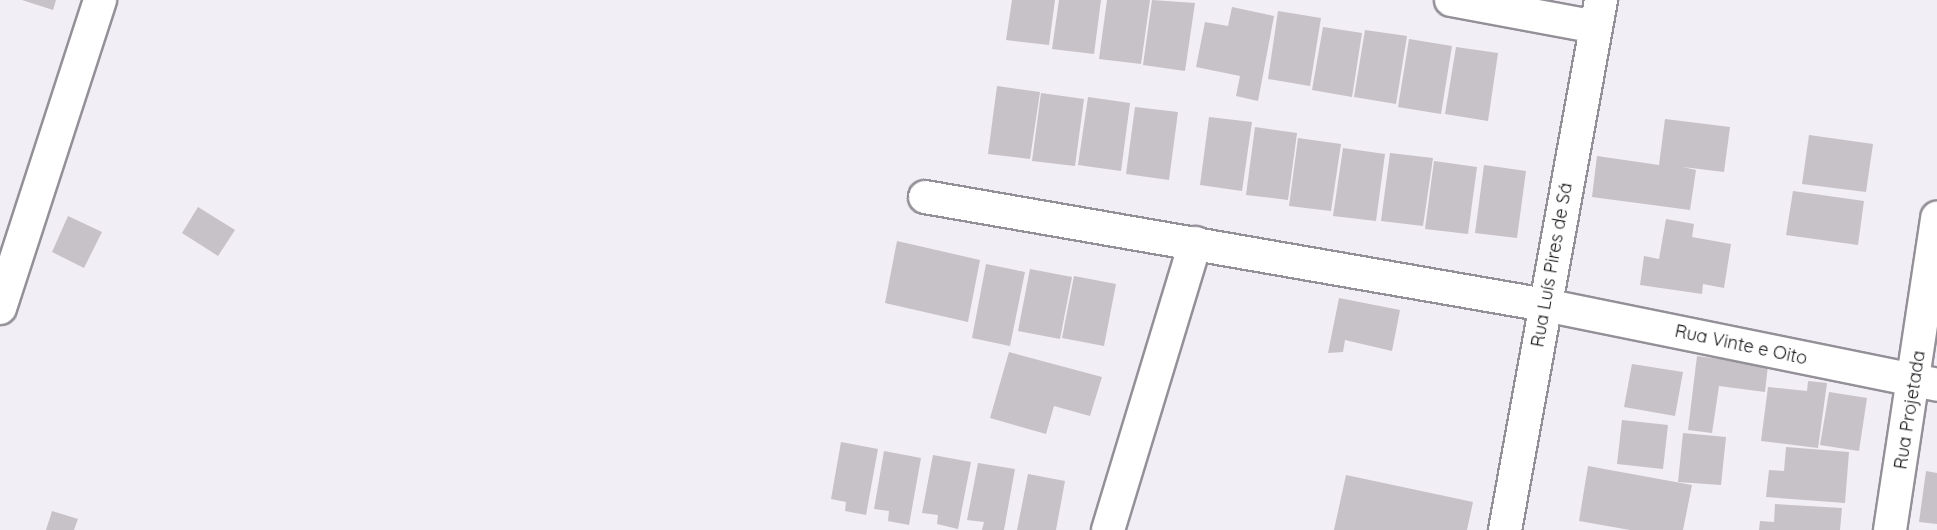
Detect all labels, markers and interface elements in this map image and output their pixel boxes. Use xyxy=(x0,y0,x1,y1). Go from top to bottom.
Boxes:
street label: Rua Luís Pires de Sá xyxy=(1527,181,1577,349)
street label: Rua Vinte e Oito xyxy=(1673,320,1809,370)
street label: Rua Projetada xyxy=(1890,349,1930,471)

